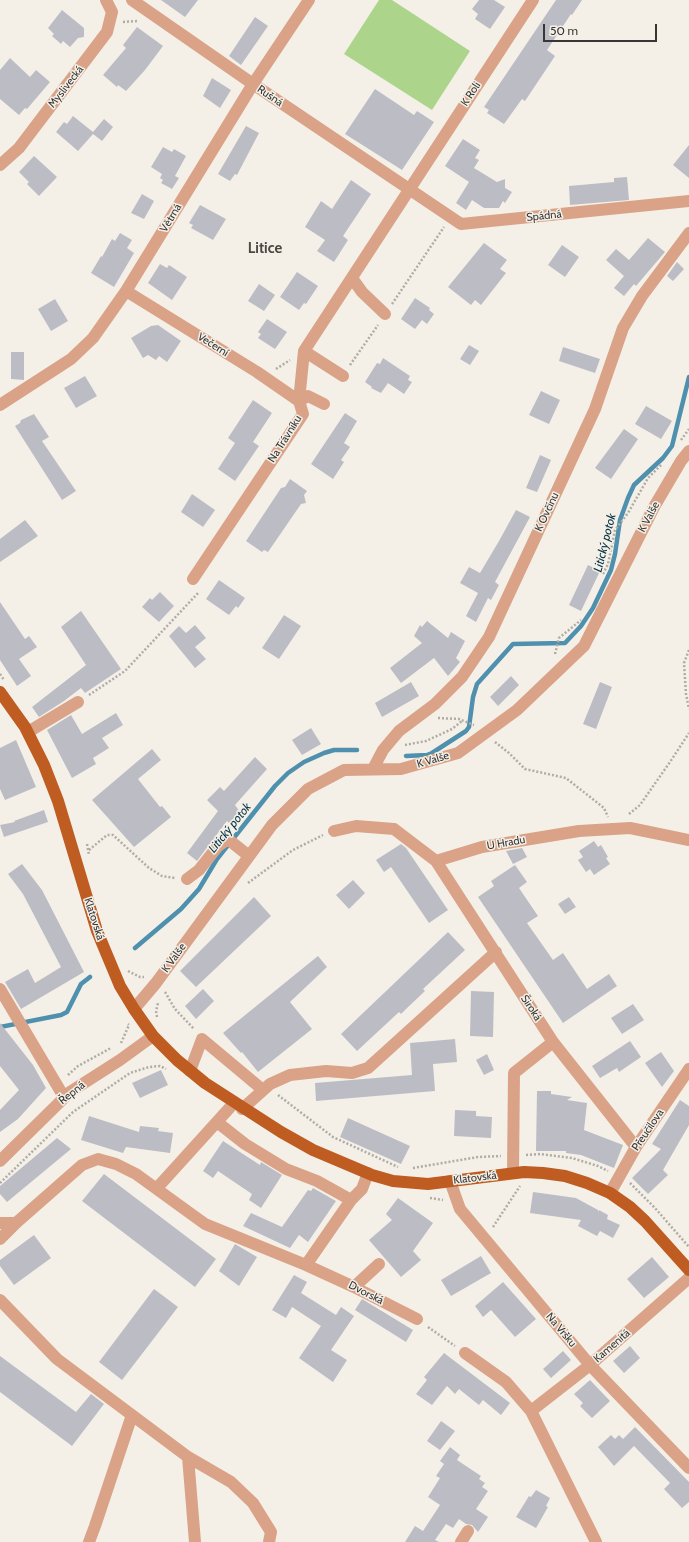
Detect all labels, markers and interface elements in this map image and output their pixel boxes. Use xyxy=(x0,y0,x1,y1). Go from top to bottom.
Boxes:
scale bar xyxy=(545,16,659,42)
text: 50 m xyxy=(550,23,578,38)
street label: Myslivecká xyxy=(45,63,87,111)
street label: K Roli xyxy=(458,79,484,109)
street label: Rušná xyxy=(255,83,285,109)
street label: Větrná xyxy=(157,201,185,235)
street label: Spádná xyxy=(526,208,562,224)
district label: Litice xyxy=(248,240,282,258)
street label: Večerní xyxy=(195,330,231,360)
street label: Na Trávníku xyxy=(265,413,305,465)
street label: K Ovčínu xyxy=(532,490,562,534)
street label: K Valše xyxy=(635,499,663,535)
water label: Litický potok xyxy=(591,512,619,574)
street label: K Valše xyxy=(415,749,451,771)
water label: Litický potok xyxy=(206,800,254,856)
street label: U Hradu xyxy=(486,833,526,853)
street label: Klatovská xyxy=(81,896,107,942)
street label: K Valše xyxy=(159,941,189,975)
street label: Široká xyxy=(518,993,544,1023)
street label: Řepná xyxy=(56,1079,88,1107)
street label: Přeučilova xyxy=(629,1107,667,1153)
street label: Klatovská xyxy=(453,1169,497,1187)
street label: Dvorská xyxy=(346,1279,386,1307)
street label: Na Vršku xyxy=(543,1310,579,1350)
street label: Kamenitá xyxy=(591,1327,633,1365)

